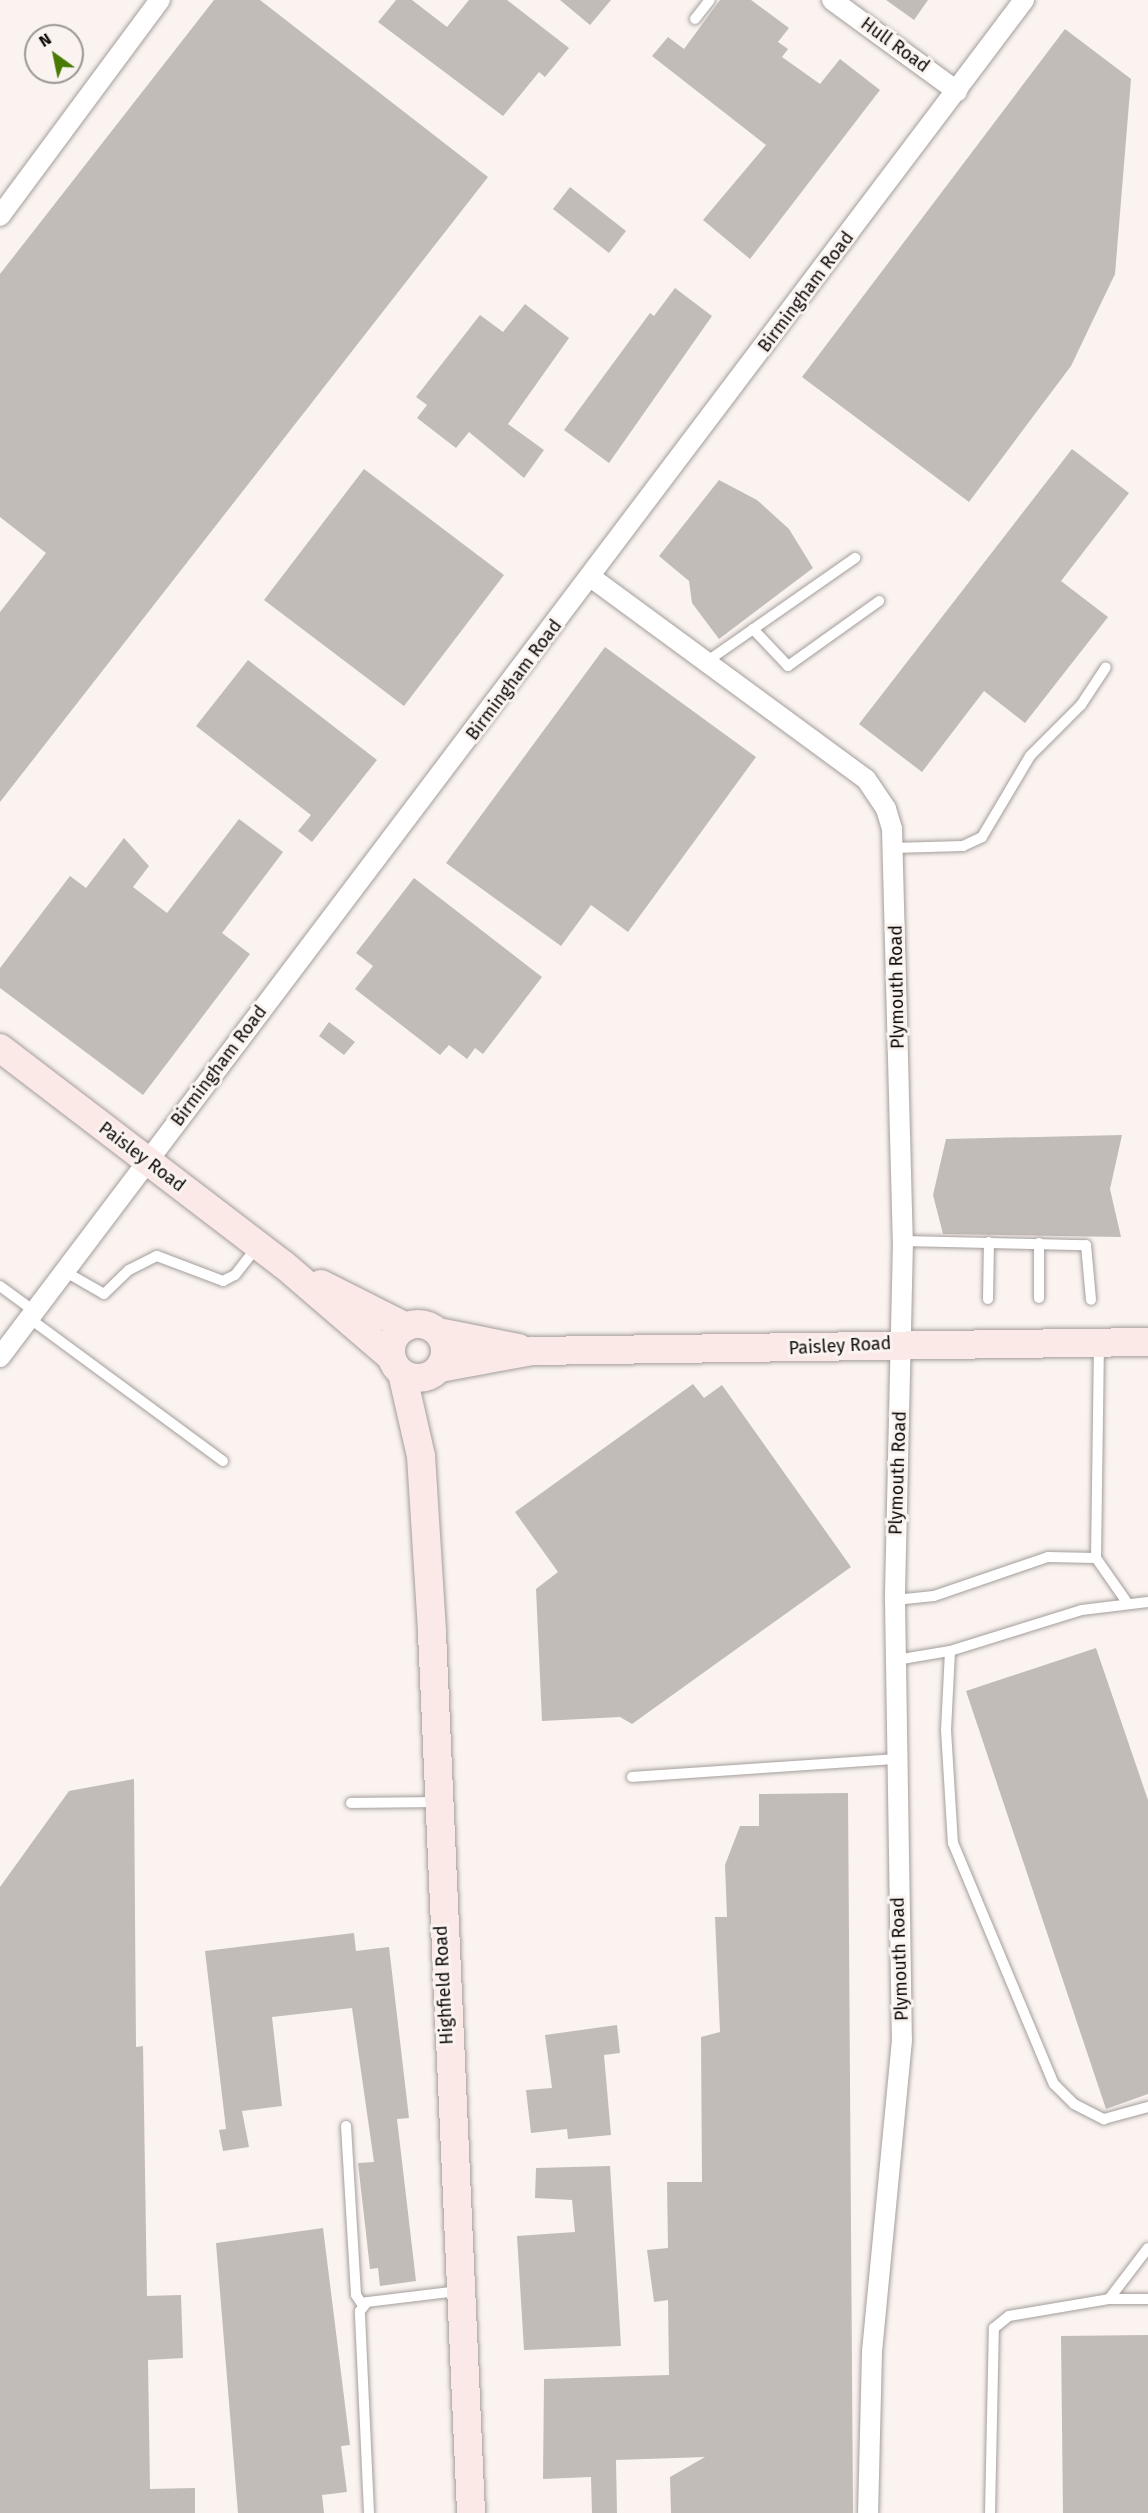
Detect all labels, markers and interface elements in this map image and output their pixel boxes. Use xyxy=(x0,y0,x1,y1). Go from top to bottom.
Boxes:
street label: Hull Road xyxy=(856,13,934,77)
north arrow xyxy=(24,24,84,84)
text: N xyxy=(35,29,55,51)
street label: Birmingham Road xyxy=(754,227,858,357)
street label: Birmingham Road xyxy=(462,615,566,745)
street label: Plymouth Road xyxy=(885,925,909,1049)
street label: Birmingham Road xyxy=(167,1001,271,1131)
street label: Paisley Road xyxy=(94,1117,190,1197)
street label: Paisley Road xyxy=(788,1333,892,1359)
street label: Plymouth Road xyxy=(885,1411,911,1535)
street label: Plymouth Road xyxy=(887,1897,913,2021)
street label: Highfield Road xyxy=(430,1925,458,2045)

